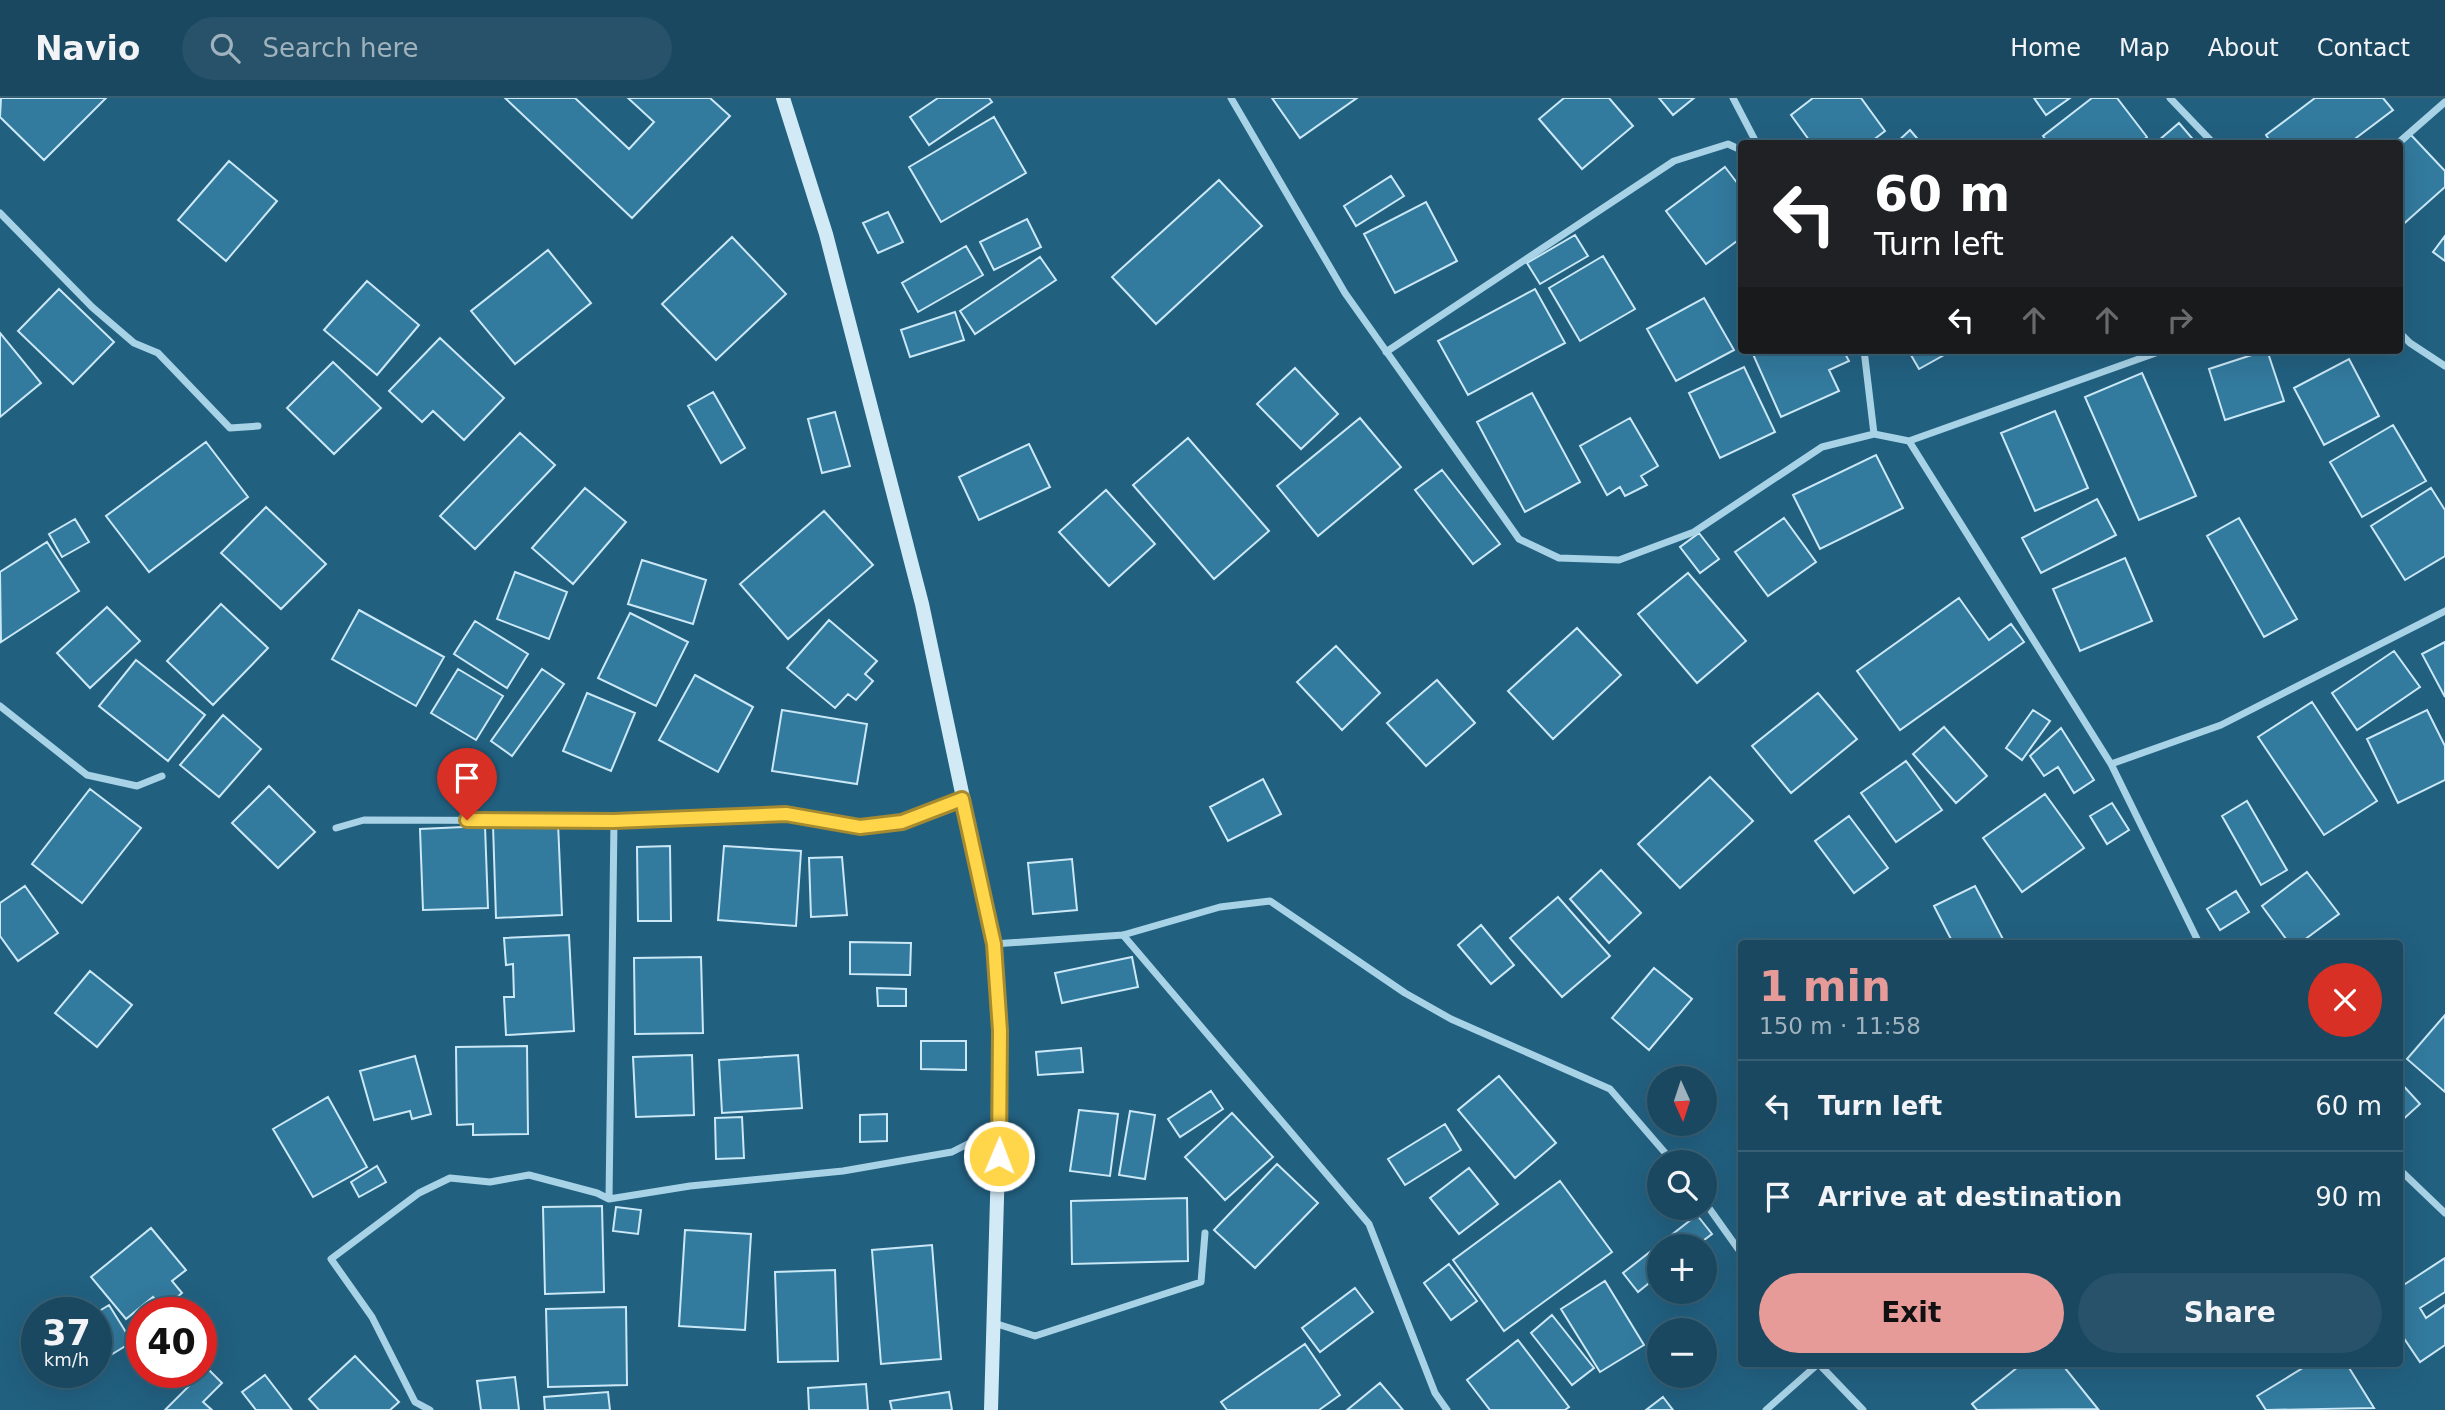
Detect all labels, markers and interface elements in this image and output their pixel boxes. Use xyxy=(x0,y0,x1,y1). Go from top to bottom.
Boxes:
search box xyxy=(182,17,672,80)
text: Navio xyxy=(35,29,140,68)
icon: search xyxy=(206,29,244,67)
text: Search here xyxy=(262,33,419,63)
text: Home xyxy=(2010,34,2081,62)
text: Map xyxy=(2119,34,2170,62)
text: About xyxy=(2208,34,2279,62)
text: Contact xyxy=(2317,34,2410,62)
text: 60 m xyxy=(1874,166,2010,223)
icon: left xyxy=(1759,168,1850,259)
text: Turn left xyxy=(1874,225,2004,263)
icon: left xyxy=(1942,301,1980,339)
icon: ahead xyxy=(2015,301,2053,339)
icon: ahead xyxy=(2088,301,2126,339)
icon: right xyxy=(2161,301,2199,339)
pin xyxy=(437,748,497,820)
icon: arrive xyxy=(448,759,486,797)
text: 1 min xyxy=(1759,962,1891,1011)
button: close xyxy=(2308,963,2382,1037)
text: 150 m · 11:58 xyxy=(1759,1013,1921,1039)
north arrow xyxy=(1647,1066,1717,1136)
map controls xyxy=(1647,1066,1717,1388)
icon: left xyxy=(1759,1087,1797,1125)
text: Turn left xyxy=(1818,1091,1942,1121)
text: 60 m xyxy=(2315,1091,2382,1121)
position arrow xyxy=(962,1119,1036,1193)
button: search xyxy=(1647,1150,1717,1220)
icon: arrive xyxy=(1759,1178,1797,1216)
text: Arrive at destination xyxy=(1818,1182,2122,1212)
text: 90 m xyxy=(2315,1182,2382,1212)
button: + xyxy=(1647,1234,1717,1304)
button: Exit xyxy=(1759,1273,2064,1353)
button: Share xyxy=(2078,1273,2382,1353)
speed limit sign: 40 xyxy=(126,1297,217,1388)
text: 37 xyxy=(42,1313,91,1353)
button: − xyxy=(1647,1318,1717,1388)
text: km/h xyxy=(44,1349,89,1370)

